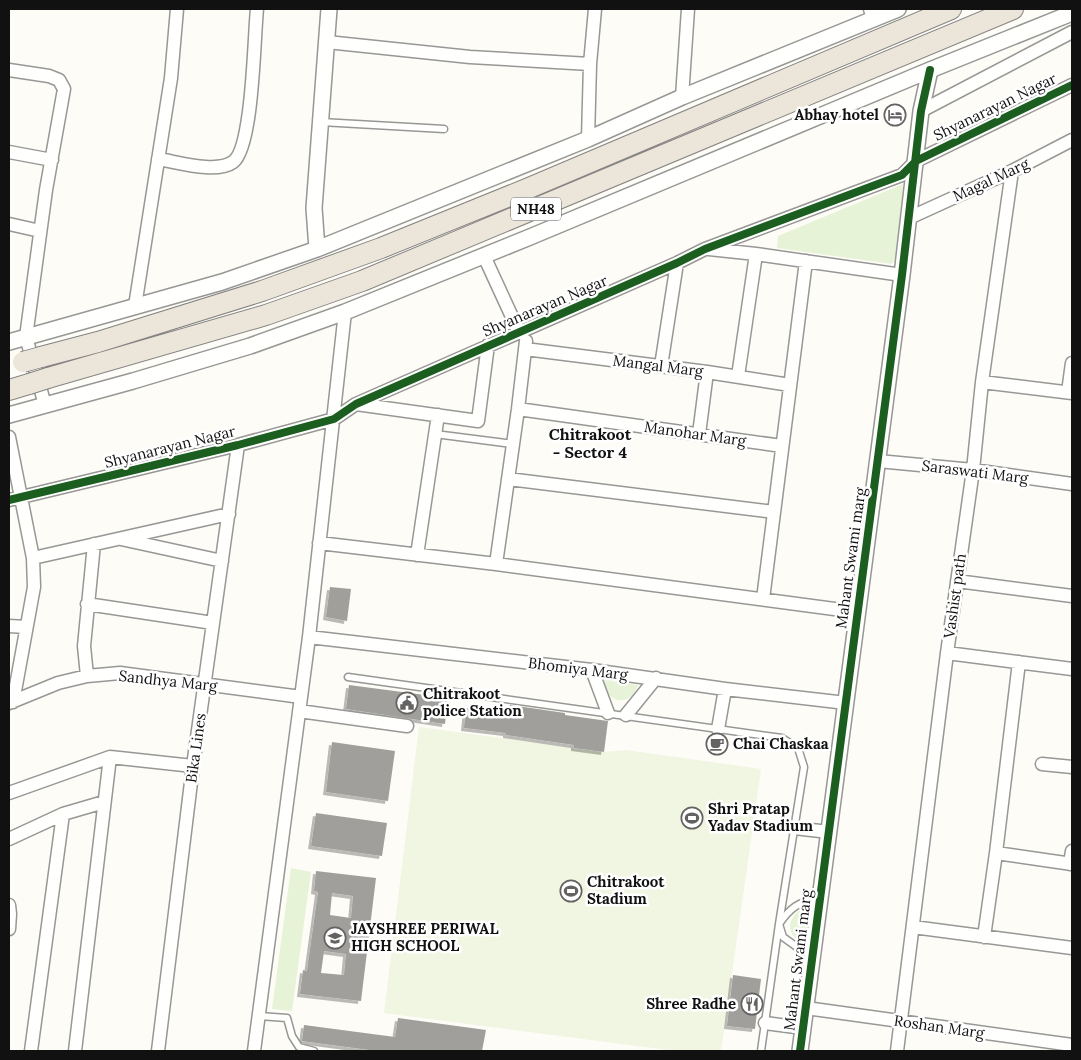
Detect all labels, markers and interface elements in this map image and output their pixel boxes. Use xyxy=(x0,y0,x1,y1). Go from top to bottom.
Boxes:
street label: Shyanarayan Nagar xyxy=(930,68,1060,145)
hotel icon: Abhay hotel xyxy=(883,103,907,127)
place label: Abhay hotel xyxy=(795,105,879,124)
street label: Magal Marg xyxy=(950,153,1033,205)
road number: NH48 xyxy=(511,198,561,220)
street label: Shyanarayan Nagar xyxy=(479,270,611,341)
street label: Mangal Marg xyxy=(612,351,705,381)
street label: Manohar Marg xyxy=(643,417,748,450)
street label: Shyanarayan Nagar xyxy=(102,421,238,472)
district label: Chitrakoot - Sector 4 xyxy=(549,424,632,462)
street label: Saraswati Marg xyxy=(921,456,1030,488)
street label: Mahant Swami marg xyxy=(831,485,870,630)
street label: Vashist path xyxy=(939,552,970,641)
street label: Bhomiya Marg xyxy=(527,653,630,684)
street label: Sandhya Marg xyxy=(118,666,219,695)
place label: Chitrakoot police Station xyxy=(423,684,522,720)
public building icon: Chitrakoot police Station xyxy=(395,691,419,715)
street label: Bika Lines xyxy=(181,712,210,784)
cafe icon: Chai Chaskaa xyxy=(705,732,729,756)
place label: Chai Chaskaa xyxy=(733,734,829,753)
place label: Shri Pratap Yadav Stadium xyxy=(708,799,813,835)
sports icon: Shri Pratap Yadav Stadium xyxy=(680,806,704,830)
place label: Chitrakoot Stadium xyxy=(587,872,665,908)
sports icon: Chitrakoot Stadium xyxy=(559,879,583,903)
street label: Mahant Swami marg xyxy=(779,887,816,1032)
place label: JAYSHREE PERIWAL HIGH SCHOOL xyxy=(351,919,498,955)
school or university icon: JAYSHREE PERIWAL HIGH SCHOOL xyxy=(323,926,347,950)
restaurant icon: Shree Radhe xyxy=(740,992,764,1016)
place label: Shree Radhe xyxy=(646,994,736,1013)
street label: Roshan Marg xyxy=(893,1011,986,1042)

